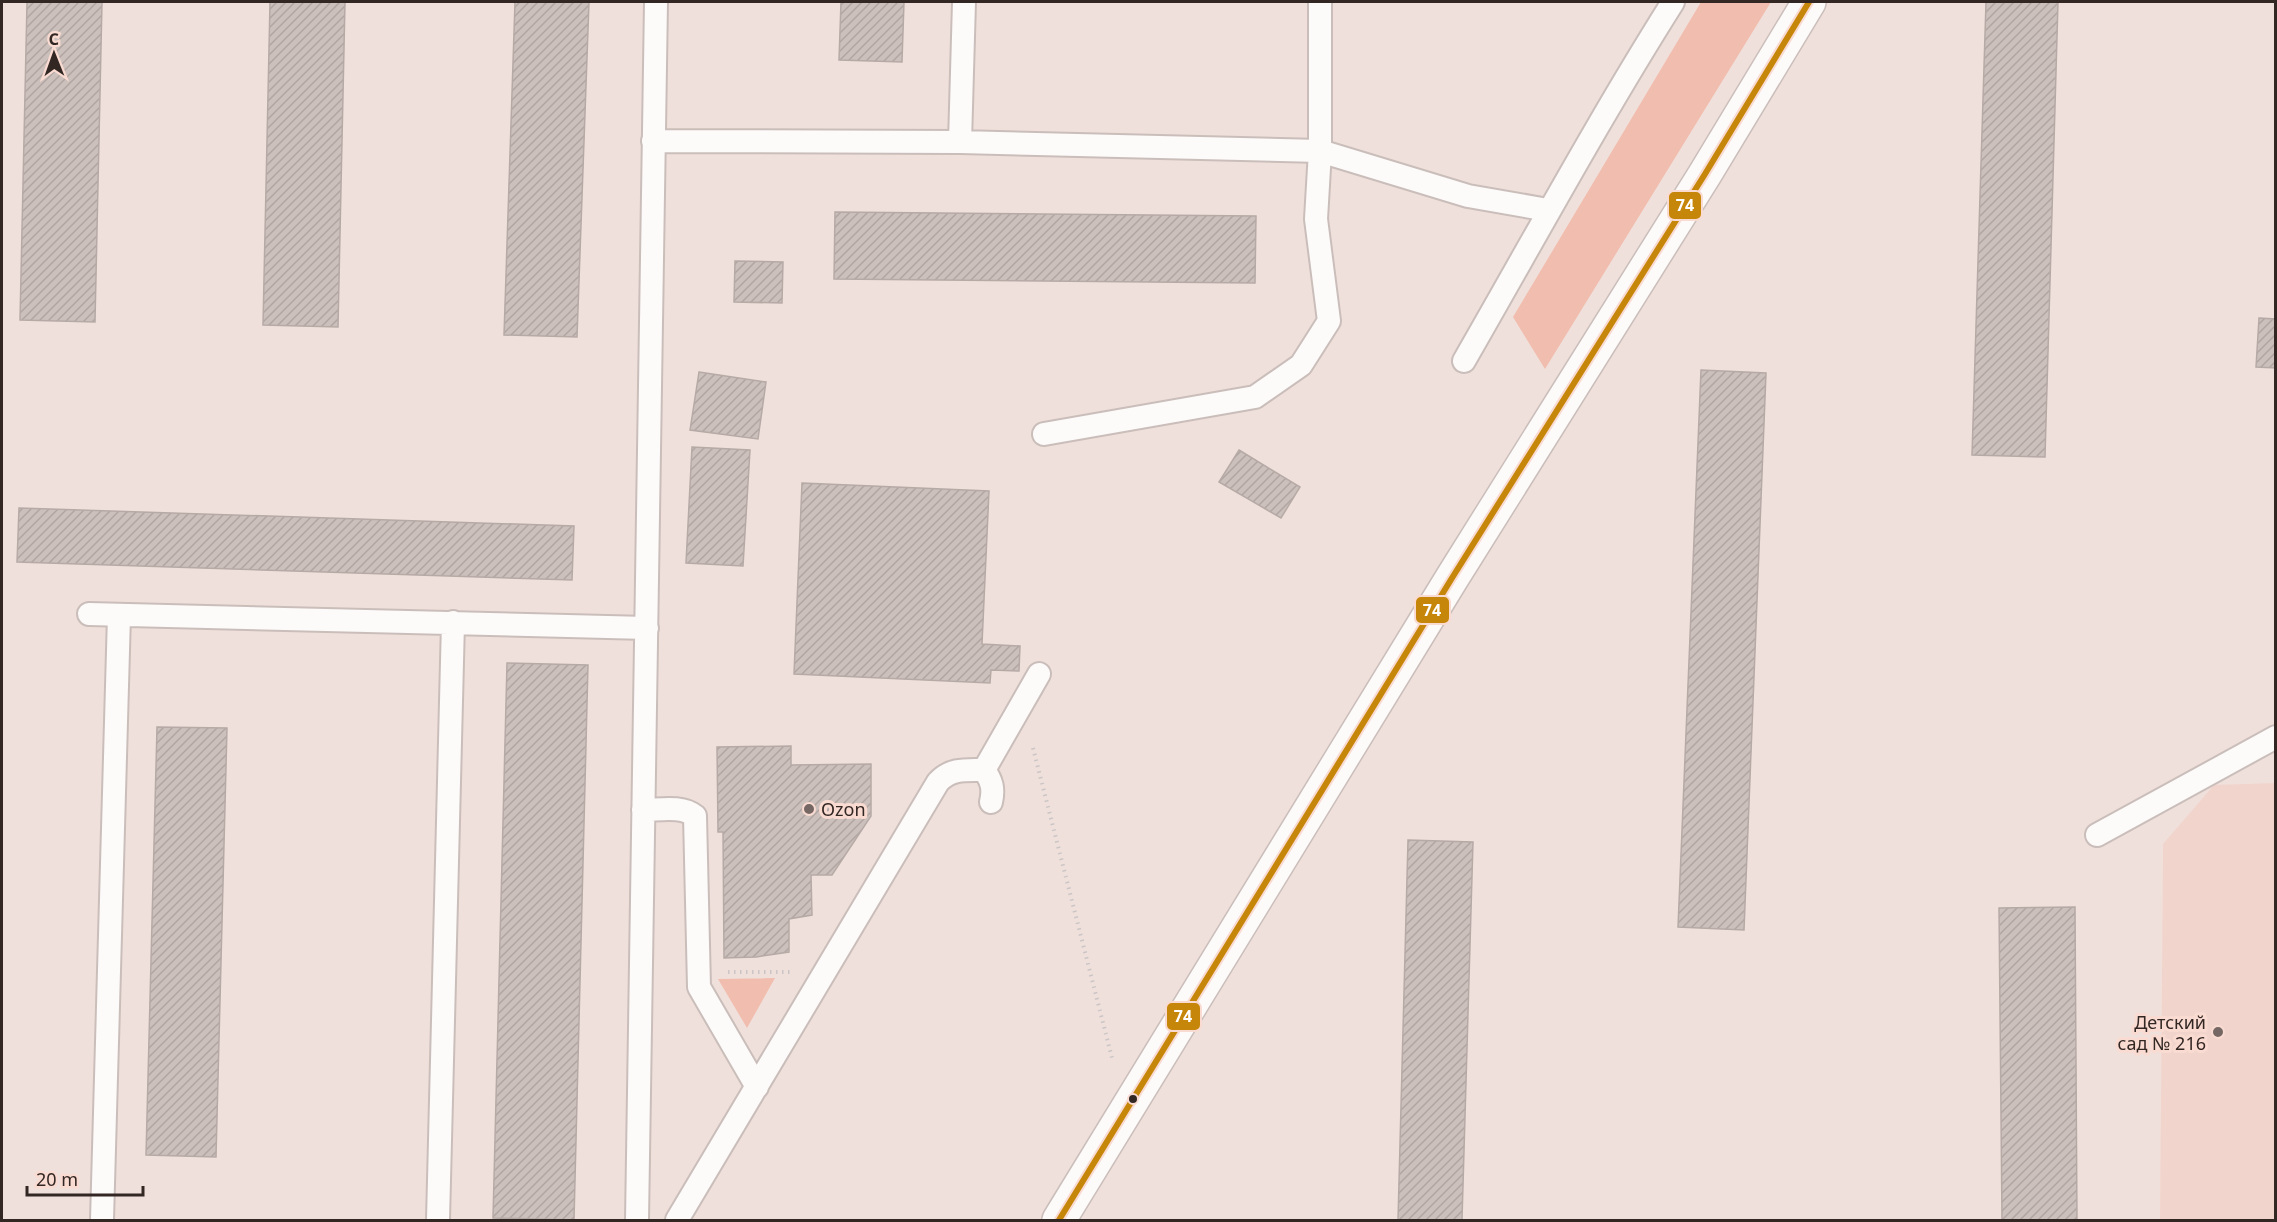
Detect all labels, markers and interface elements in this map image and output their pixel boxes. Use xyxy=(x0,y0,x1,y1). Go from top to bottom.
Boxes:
north arrow xyxy=(24,24,84,84)
text: С xyxy=(48,28,59,50)
line badge: 74 xyxy=(1668,191,1702,220)
text: 74 xyxy=(1676,194,1694,216)
line badge: 74 xyxy=(1415,596,1450,624)
text: 74 xyxy=(1423,599,1441,621)
place label: Ozon xyxy=(821,797,866,821)
marker: Ozon xyxy=(802,802,816,816)
line badge: 74 xyxy=(1166,1002,1201,1031)
text: 74 xyxy=(1174,1005,1192,1027)
place label: Детский сад № 216 xyxy=(2118,1010,2206,1055)
marker: Детский сад № 216 xyxy=(2211,1025,2225,1039)
unlabelled marker xyxy=(1127,1093,1139,1105)
scale bar xyxy=(27,1159,142,1197)
text: 20 m xyxy=(36,1167,78,1191)

